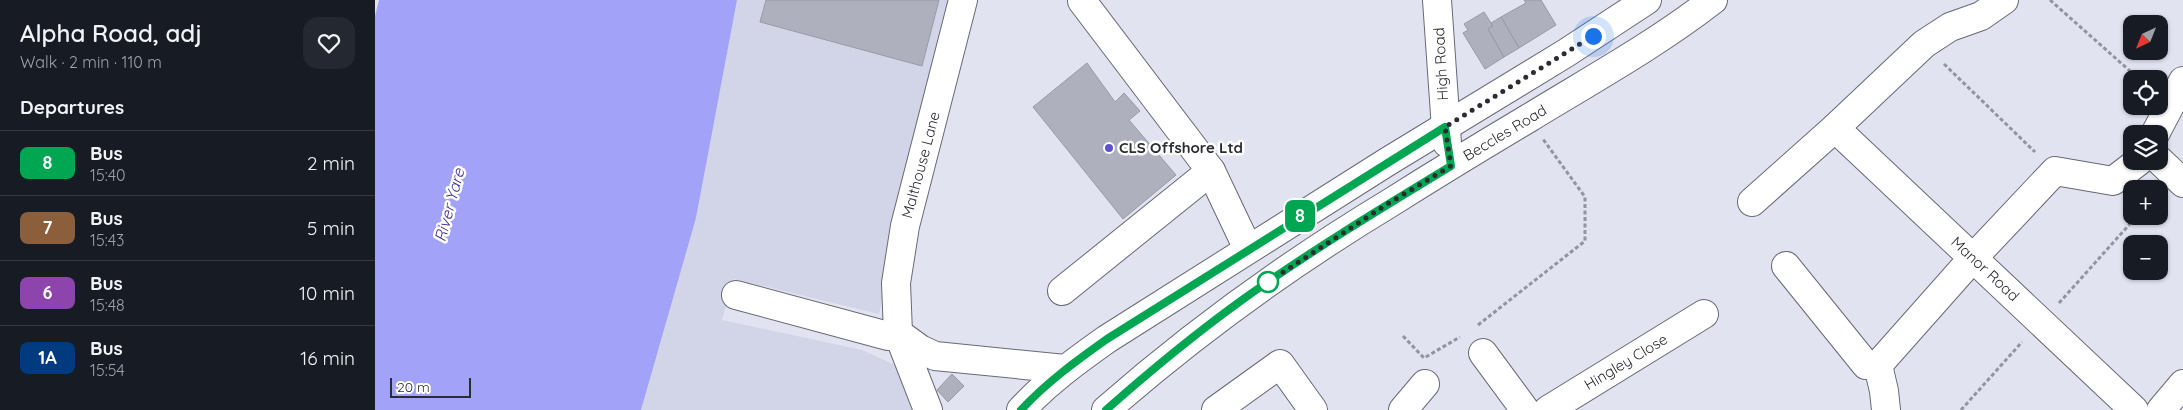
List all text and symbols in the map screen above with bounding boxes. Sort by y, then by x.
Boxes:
north arrow [2123,15,2167,60]
map controls [2123,15,2168,280]
button: heart [303,17,355,69]
text: Alpha Road, adj [20,18,202,48]
your location [1581,24,1606,49]
street label: High Road [1429,27,1452,101]
text: Walk · 2 min · 110 m [20,52,162,72]
button: locate [2123,70,2168,115]
text: Departures [20,95,124,119]
street label: Beccles Road [1460,100,1550,165]
street label: Malthouse Lane [897,109,944,220]
button: layers [2123,125,2168,170]
place label: CLS Offshore Ltd [1119,138,1243,157]
text: Bus [90,141,123,165]
marker: CLS Offshore Ltd [1103,142,1115,154]
text: 8 [43,151,52,174]
text: 2 min [307,151,355,175]
text: 15:40 [90,165,126,185]
water label: River Yare [430,165,469,244]
button: + [2123,180,2168,225]
line badge: 8 [1284,200,1316,232]
text: 8 [1295,204,1305,227]
text: Bus [90,206,123,230]
text: 7 [43,216,52,239]
text: 5 min [307,216,355,240]
text: 15:43 [90,230,124,250]
street label: Manor Road [1947,232,2023,305]
button: − [2123,235,2168,280]
text: Bus [90,271,123,295]
unlabelled marker [1257,271,1279,293]
text: 6 [43,281,52,304]
text: 10 min [299,281,355,305]
text: 15:48 [90,295,125,315]
street label: Hingley Close [1581,329,1671,394]
text: Bus [90,336,123,360]
text: 1A [38,346,57,369]
text: 16 min [300,346,355,370]
text: 15:54 [90,360,125,380]
scale bar [390,375,471,398]
text: 20 m [397,378,430,396]

